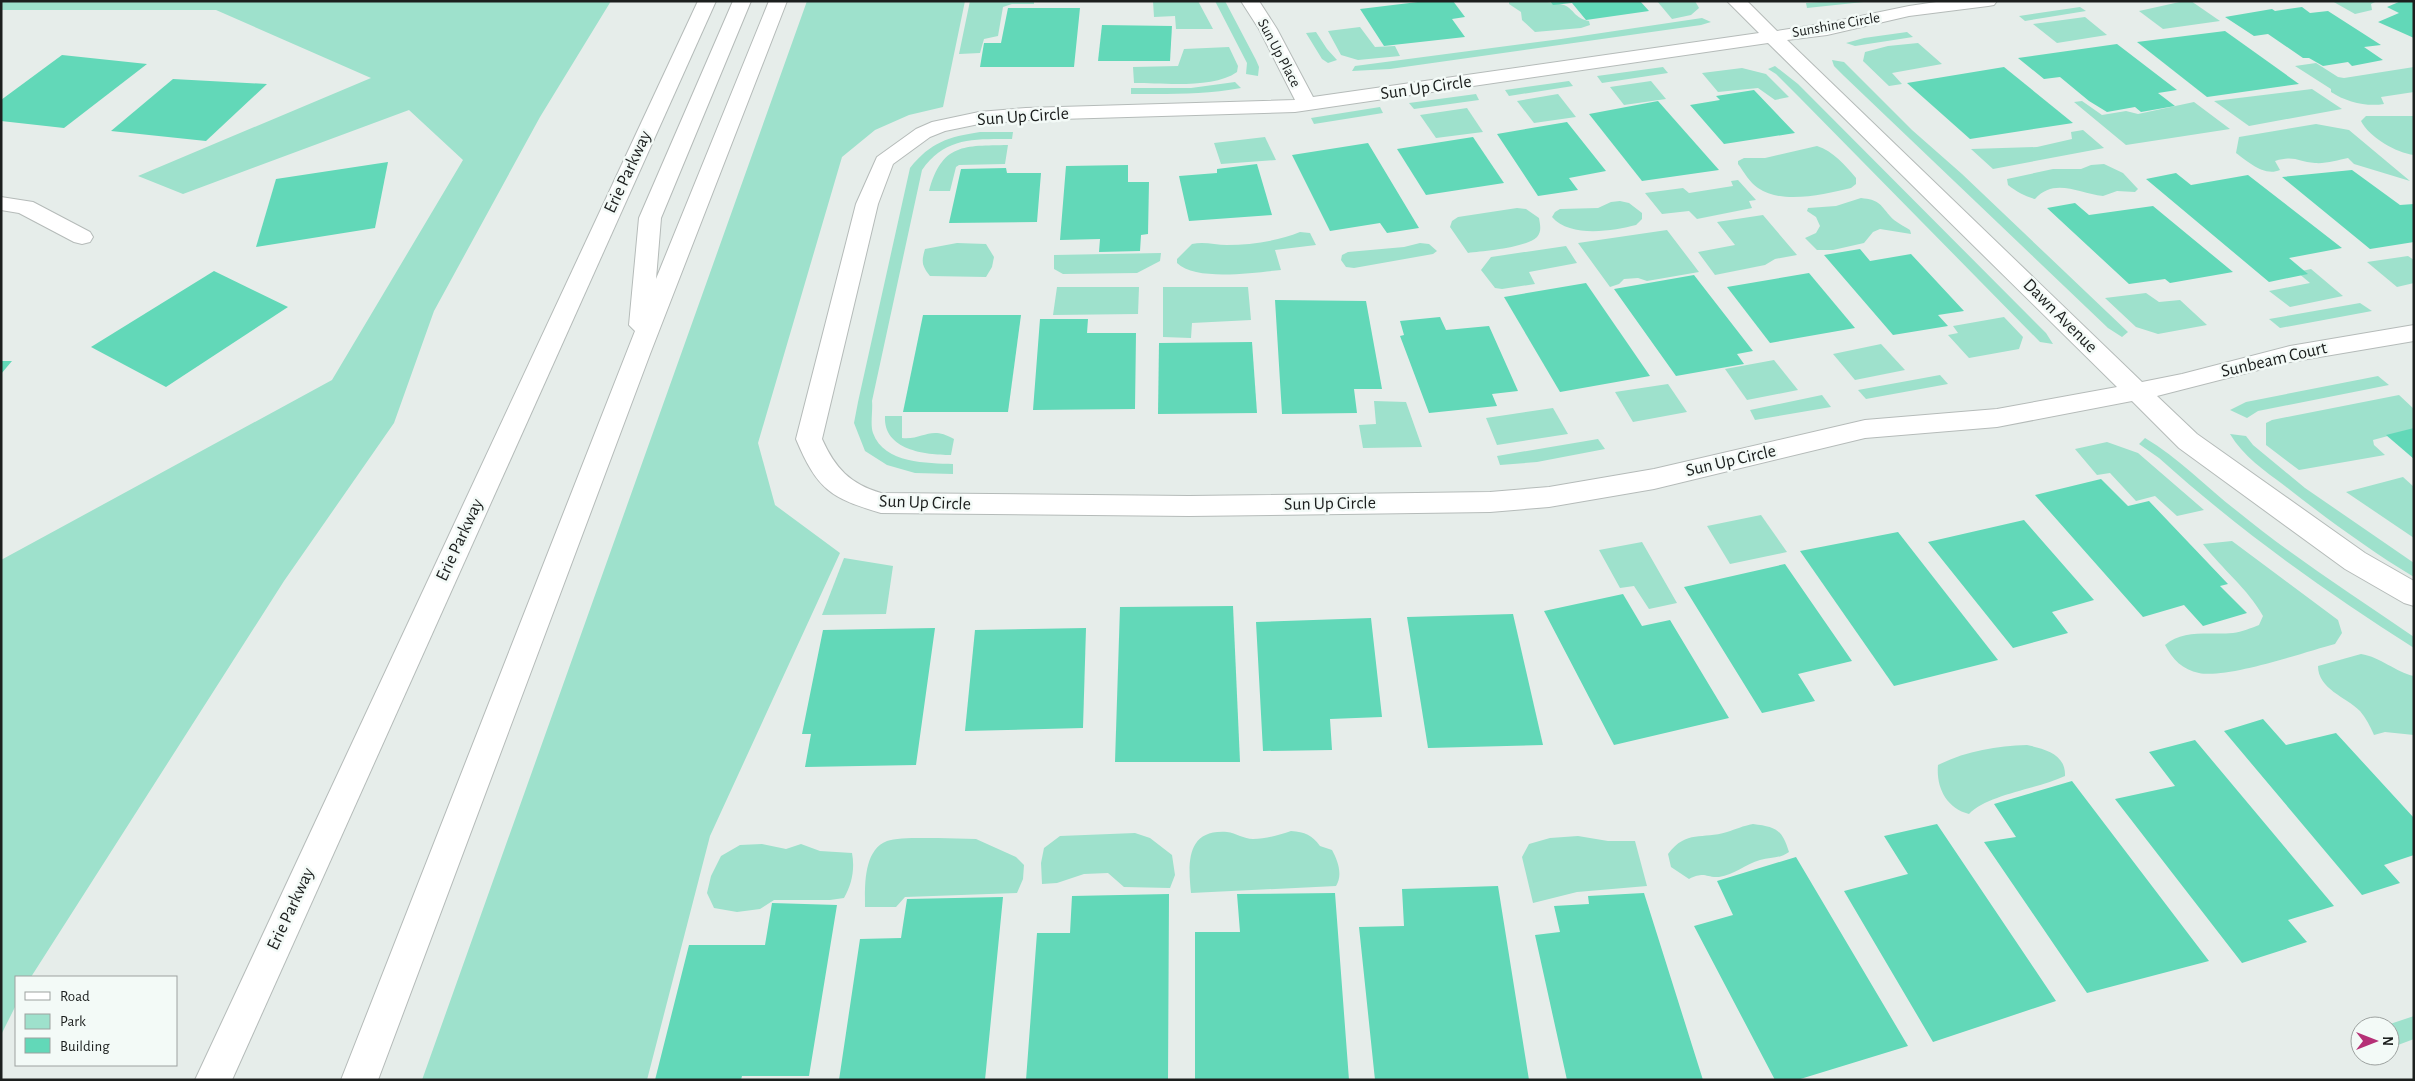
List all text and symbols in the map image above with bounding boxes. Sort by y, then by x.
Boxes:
street label: Sunshine Circle [1791,10,1881,40]
street label: Sun Up Place [1255,16,1303,90]
street label: Sun Up Circle [1379,73,1473,103]
street label: Sun Up Circle [976,105,1070,129]
street label: Erie Parkway [601,128,655,216]
street label: Dawn Avenue [2019,275,2101,357]
street label: Sunbeam Court [2219,339,2329,381]
street label: Sun Up Circle [1684,442,1778,480]
street label: Sun Up Circle [879,492,971,514]
street label: Sun Up Circle [1284,494,1376,514]
street label: Erie Parkway [433,496,487,584]
street label: Erie Parkway [264,865,318,953]
legend [15,976,178,1066]
text: Road [60,989,90,1004]
text: Park [60,1014,86,1029]
north arrow [2350,1016,2400,1066]
text: N [2380,1036,2394,1046]
text: Building [60,1039,110,1054]

